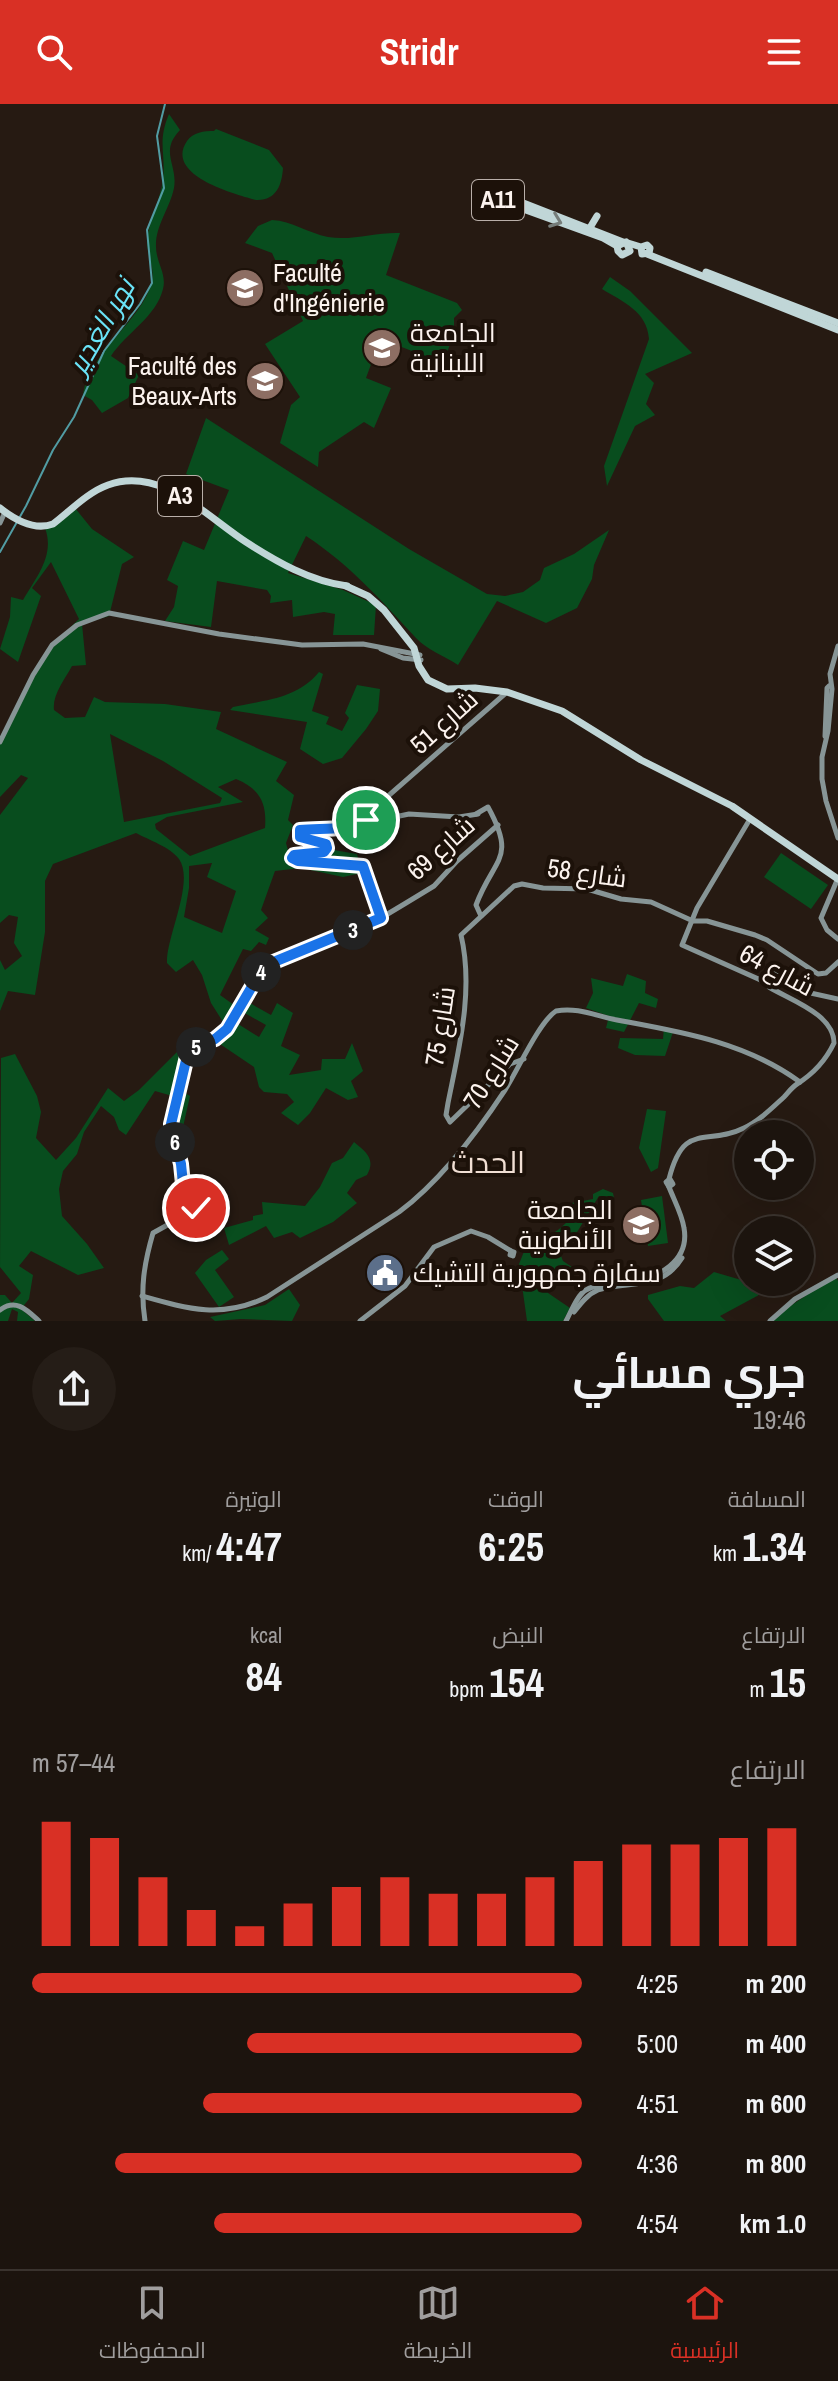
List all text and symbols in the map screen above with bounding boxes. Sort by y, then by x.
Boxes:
text: Stridr [380,28,458,76]
icon: search [32,30,76,74]
icon: menu [762,30,806,74]
road number: A11 [472,180,524,220]
one-way arrow [548,211,562,228]
place label: Faculté d'Ingénierie [273,255,385,320]
school or university icon: Faculté d'Ingénierie [224,267,266,309]
water label: نهر الغدير [57,269,145,383]
place label: الجامعة اللبنانية [410,315,496,380]
school or university icon: الجامعة اللبنانية [361,327,403,369]
place label: Faculté des Beaux-Arts [128,348,237,413]
school or university icon: Faculté des Beaux-Arts [244,360,286,402]
road number: A3 [158,476,202,516]
street label: شارع 51 [402,682,485,761]
pin [332,786,400,854]
icon: arrive [344,798,388,842]
street label: شارع 69 [399,808,482,887]
street label: شارع 58 [545,850,629,895]
pin: 3 [333,910,373,950]
text: 3 [348,915,358,945]
street label: شارع 64 [734,935,821,1004]
pin: 4 [241,952,281,992]
text: 4 [256,957,266,987]
street label: شارع 75 [416,984,463,1068]
pin: 5 [176,1027,216,1067]
street label: شارع 70 [455,1029,527,1115]
text: 5 [191,1032,201,1062]
map controls [734,1120,814,1296]
button: locate [734,1120,814,1200]
pin: 6 [155,1122,195,1162]
text: 6 [170,1127,180,1157]
district label: الحدث [451,1142,525,1182]
pin [162,1174,230,1242]
icon: check [174,1186,218,1230]
place label: الجامعة الأنطونية [518,1192,613,1257]
school or university icon: الجامعة الأنطونية [620,1204,662,1246]
button: layers [734,1216,814,1296]
public building icon: سفارة جمهورية التشيك [364,1252,406,1294]
place label: سفارة جمهورية التشيك [413,1255,661,1290]
text: جري مسائي [573,1342,806,1402]
button: share [32,1347,116,1431]
text: 19:46 [753,1402,806,1437]
text: الوتيرة [226,1484,282,1514]
text: الوقت [488,1484,544,1514]
text: المسافة [728,1484,806,1514]
text: 4:47 [216,1520,282,1573]
text: 6:25 [478,1520,544,1573]
text: 1.34 [742,1520,806,1573]
text: /km [182,1538,216,1568]
text: km [713,1538,742,1568]
text: kcal [250,1620,282,1650]
text: النبض [492,1620,544,1650]
text: الارتفاع [742,1620,806,1650]
text: 84 [246,1650,282,1703]
text: 154 [489,1656,544,1709]
text: 15 [770,1656,806,1709]
text: bpm [449,1674,489,1704]
text: m [749,1674,770,1704]
text: 44–57 m [32,1745,115,1780]
text: الارتفاع [730,1752,806,1787]
text: 4:25 [637,1966,678,2001]
text: 200 m [746,1966,806,2001]
text: 5:00 [637,2026,678,2061]
text: 400 m [746,2026,806,2061]
text: 4:51 [637,2086,678,2121]
text: 600 m [746,2086,806,2121]
text: 4:36 [637,2146,678,2181]
text: 800 m [746,2146,806,2181]
text: 4:54 [637,2206,678,2241]
text: 1.0 km [740,2206,806,2241]
tab: المحفوظات [99,2281,206,2371]
tab: الخريطة [404,2281,472,2371]
tab: الرئيسية [670,2281,739,2371]

